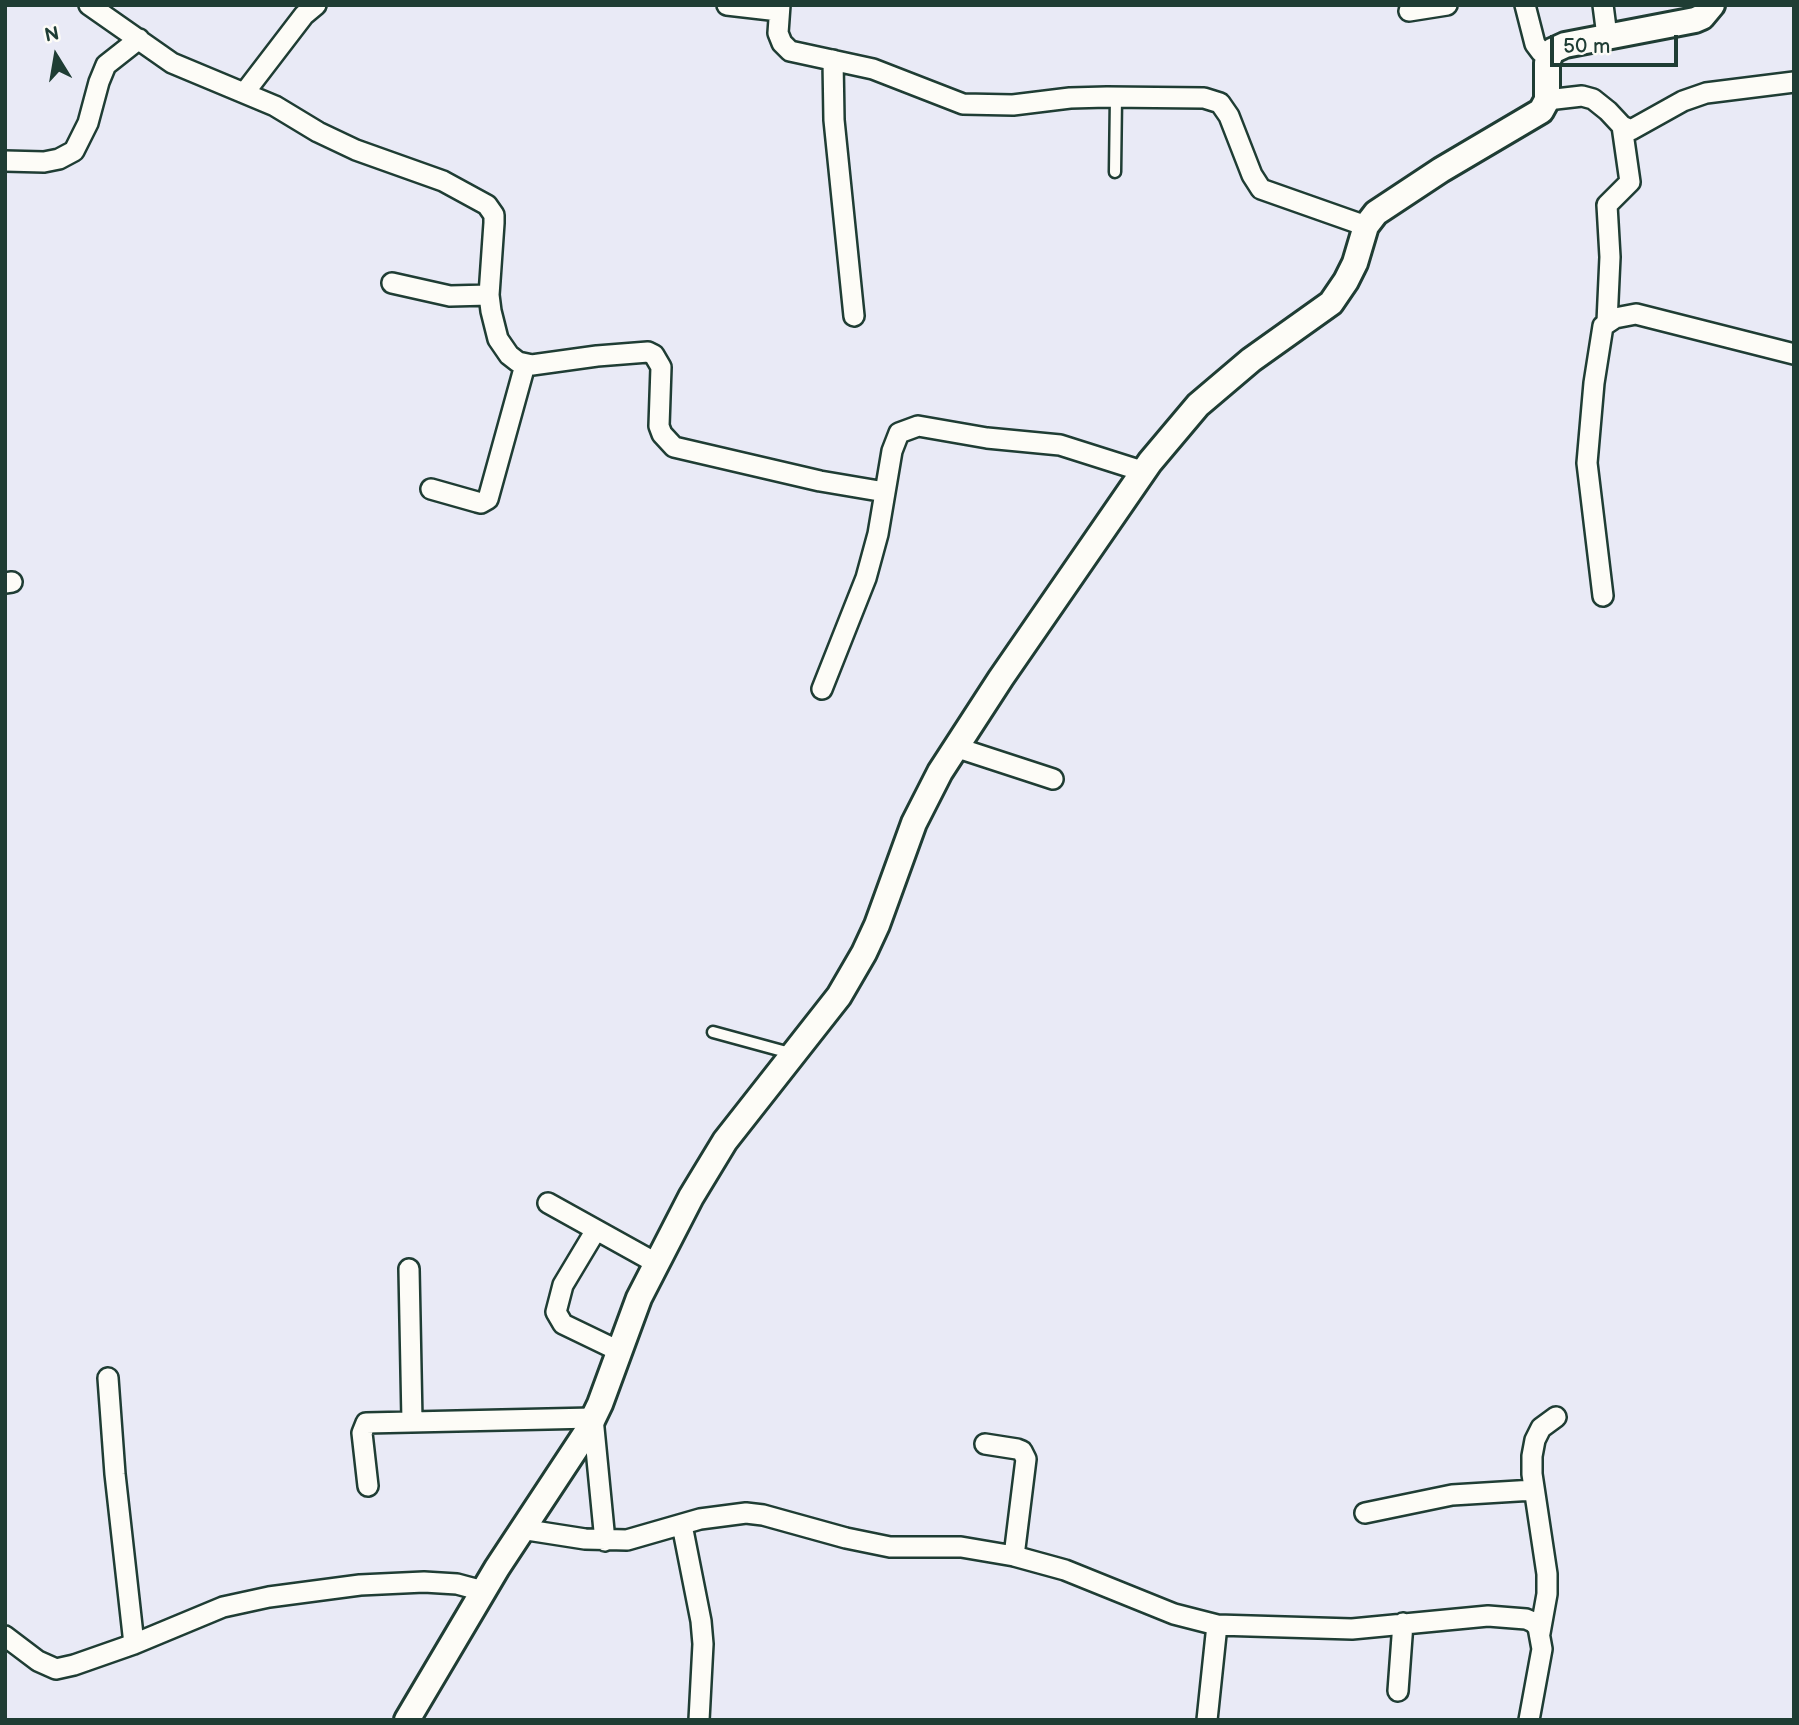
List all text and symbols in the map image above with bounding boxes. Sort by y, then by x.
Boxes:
north arrow [21,21,91,91]
scale bar [1554,21,1682,65]
text: N [43,22,61,48]
text: 50 m [1563,34,1610,59]

